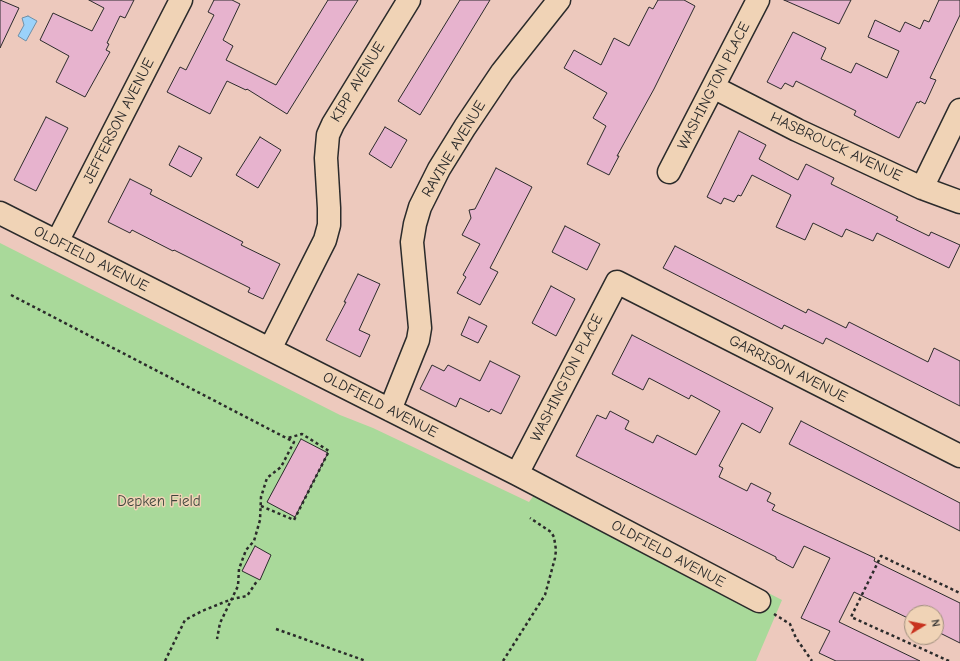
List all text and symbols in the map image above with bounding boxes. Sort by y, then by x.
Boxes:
street label: WASHINGTON PLACE [674,19,754,153]
street label: KIPP AVENUE [327,39,389,125]
street label: JEFFERSON AVENUE [80,55,158,187]
street label: RAVINE AVENUE [418,98,490,200]
street label: HASBROUCK AVENUE [767,109,905,185]
street label: OLDFIELD AVENUE [31,222,151,296]
street label: WASHINGTON PLACE [527,311,607,445]
street label: GARRISON AVENUE [726,331,850,407]
street label: OLDFIELD AVENUE [320,368,440,442]
park label: Depken Field [117,493,201,511]
street label: OLDFIELD AVENUE [608,516,728,592]
north arrow [904,605,944,645]
text: N [928,618,942,628]

